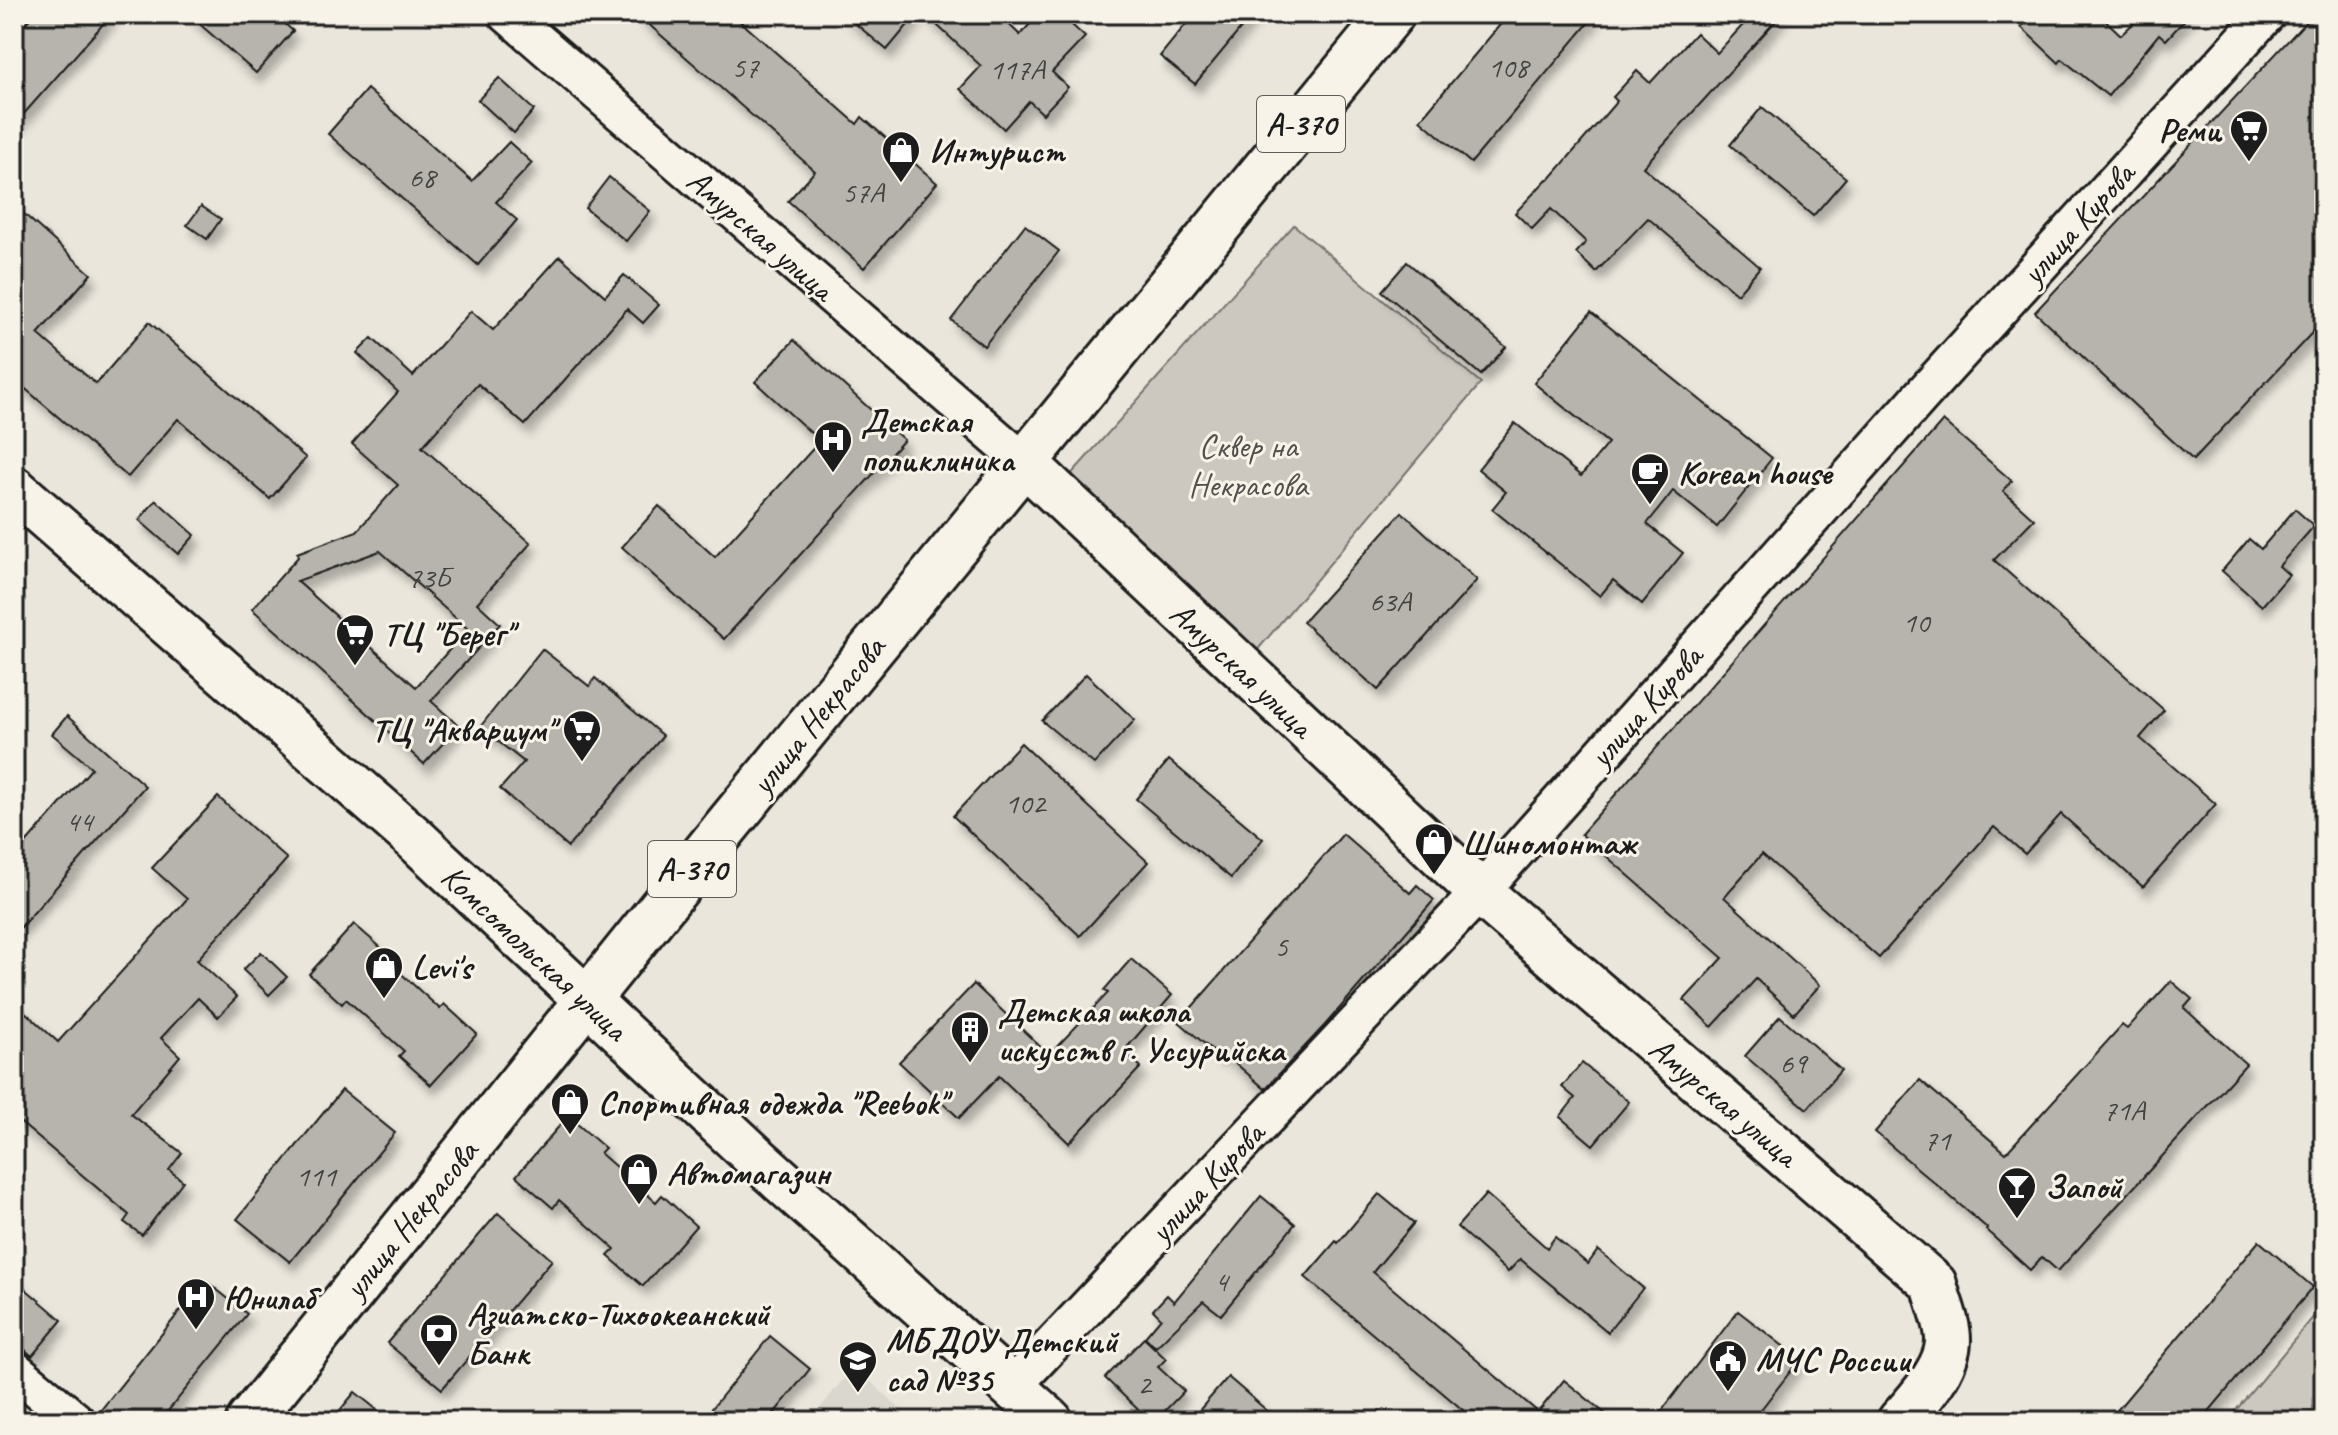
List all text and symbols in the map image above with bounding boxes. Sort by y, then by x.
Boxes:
house number: 57 [732,48,760,86]
house number: 108 [1488,48,1531,86]
house number: 117А [989,50,1047,88]
road number: А-370 [1257,96,1345,152]
place label: Реми [2159,108,2222,151]
supermarket icon: Реми [2228,108,2270,163]
shop icon: Интурист [880,129,922,184]
place label: Интурист [929,129,1066,172]
street label: улица Кирова [2010,151,2146,295]
house number: 68 [409,158,438,196]
street label: Амурская улица [678,159,845,312]
house number: 57А [842,173,886,211]
place label: Детская поликлиника [861,399,1016,481]
hospital icon: Детская поликлиника [812,419,854,474]
park label: Сквер на Некрасова [1188,424,1310,506]
cafe icon: Korean house [1629,451,1671,506]
place label: Korean house [1678,451,1834,494]
house number: 73Б [408,558,455,596]
house number: 63А [1369,582,1413,620]
street label: Амурская улица [1161,592,1325,749]
house number: 10 [1903,603,1932,641]
supermarket icon: ТЦ "Берег" [334,612,376,667]
place label: ТЦ "Берег" [383,612,520,655]
street label: улица Некрасова [739,626,896,805]
street label: улица Кирова [1578,634,1714,778]
place label: ТЦ "Аквариум" [371,708,561,751]
supermarket icon: ТЦ "Аквариум" [561,708,603,763]
house number: 102 [1005,784,1048,822]
house number: 44 [66,802,95,840]
shop icon: Шиномонтаж [1413,821,1455,876]
place label: Шиномонтаж [1462,821,1639,864]
road number: А-370 [648,841,736,897]
street label: Комсомольская улица [432,855,639,1051]
house number: 5 [1274,927,1289,965]
shop icon: Levi's [363,945,405,1000]
place label: Levi's [412,945,475,988]
place label: Детская школа искусств г. Уссурийска [998,989,1287,1071]
building icon: Детская школа искусств г. Уссурийска [949,1009,991,1064]
street label: Амурская улица [1641,1027,1809,1178]
house number: 69 [1780,1044,1809,1082]
shop icon: Спортивная одежда "Reebok" [549,1081,591,1136]
place label: Спортивная одежда "Reebok" [598,1081,953,1124]
house number: 71А [2103,1091,2147,1129]
street label: улица Кирова [1138,1111,1275,1253]
house number: 71 [1924,1121,1952,1159]
street label: улица Некрасова [332,1130,489,1309]
shop icon: Автомагазин [618,1151,660,1206]
place label: Автомагазин [667,1151,832,1195]
house number: 111 [296,1157,338,1195]
bar icon: Запой [1996,1165,2038,1220]
place label: Запой [2045,1165,2124,1208]
house number: 4 [1214,1262,1230,1300]
hospital icon: Юнилаб [175,1276,217,1331]
place label: Юнилаб [224,1276,323,1319]
place label: Азиатско-Тихоокеанский Банк [467,1292,772,1374]
bank icon: Азиатско-Тихоокеанский Банк [418,1312,460,1367]
place label: МБДОУ Детский сад №35 [886,1319,1120,1401]
public building icon: МЧС России [1707,1338,1749,1393]
place label: МЧС России [1756,1338,1912,1381]
school or university icon: МБДОУ Детский сад №35 [837,1339,879,1394]
house number: 2 [1137,1365,1153,1403]

